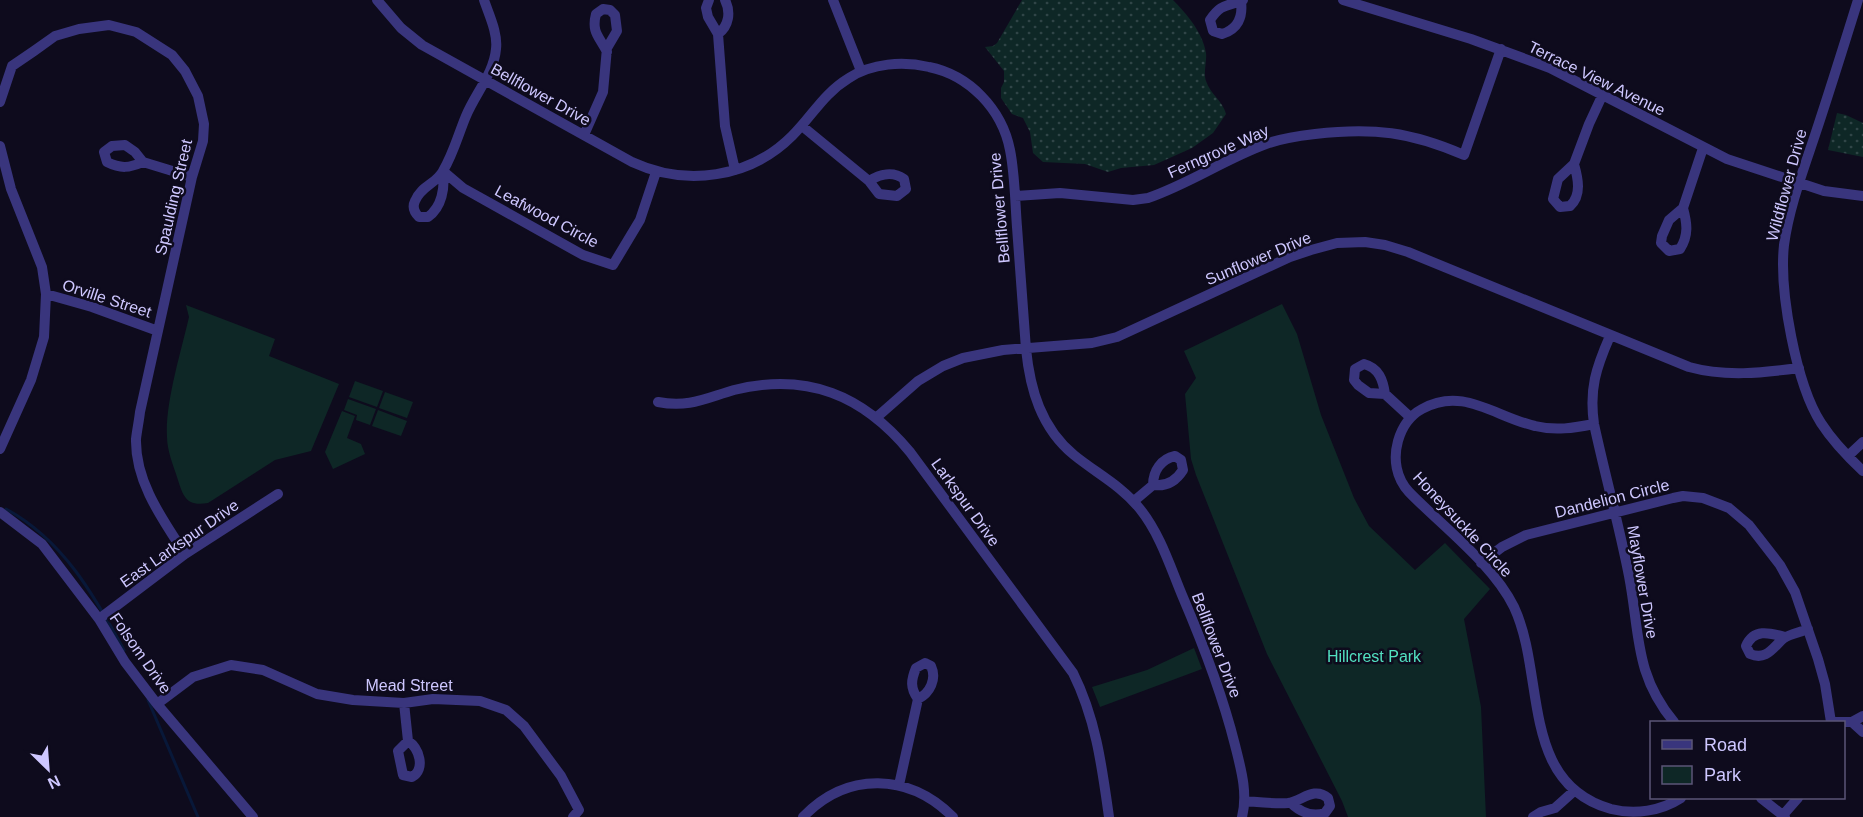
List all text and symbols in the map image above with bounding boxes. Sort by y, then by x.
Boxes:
street label: Terrace View Avenue [1526,38,1668,119]
street label: Bellflower Drive [488,60,594,129]
street label: Ferngrove Way [1165,122,1271,181]
street label: Wildflower Drive [1763,127,1810,243]
street label: Spaulding Street [152,137,195,257]
street label: Bellflower Drive [986,152,1013,264]
street label: Leafwood Circle [492,182,601,251]
street label: Sunflower Drive [1203,229,1314,288]
street label: Orville Street [60,276,154,321]
street label: Larkspur Drive [928,455,1003,549]
street label: Honeysuckle Circle [1410,468,1516,580]
street label: Dandelion Circle [1553,476,1671,521]
street label: East Larkspur Drive [117,496,242,591]
street label: Mayflower Drive [1624,524,1661,640]
street label: Bellflower Drive [1189,590,1244,700]
street label: Folsom Drive [107,610,175,697]
park label: Hillcrest Park [1327,648,1422,665]
street label: Mead Street [365,677,453,694]
legend [1650,721,1845,799]
text: Road [1704,735,1747,755]
north arrow [18,739,78,799]
text: Park [1704,765,1742,785]
text: N [45,772,63,792]

